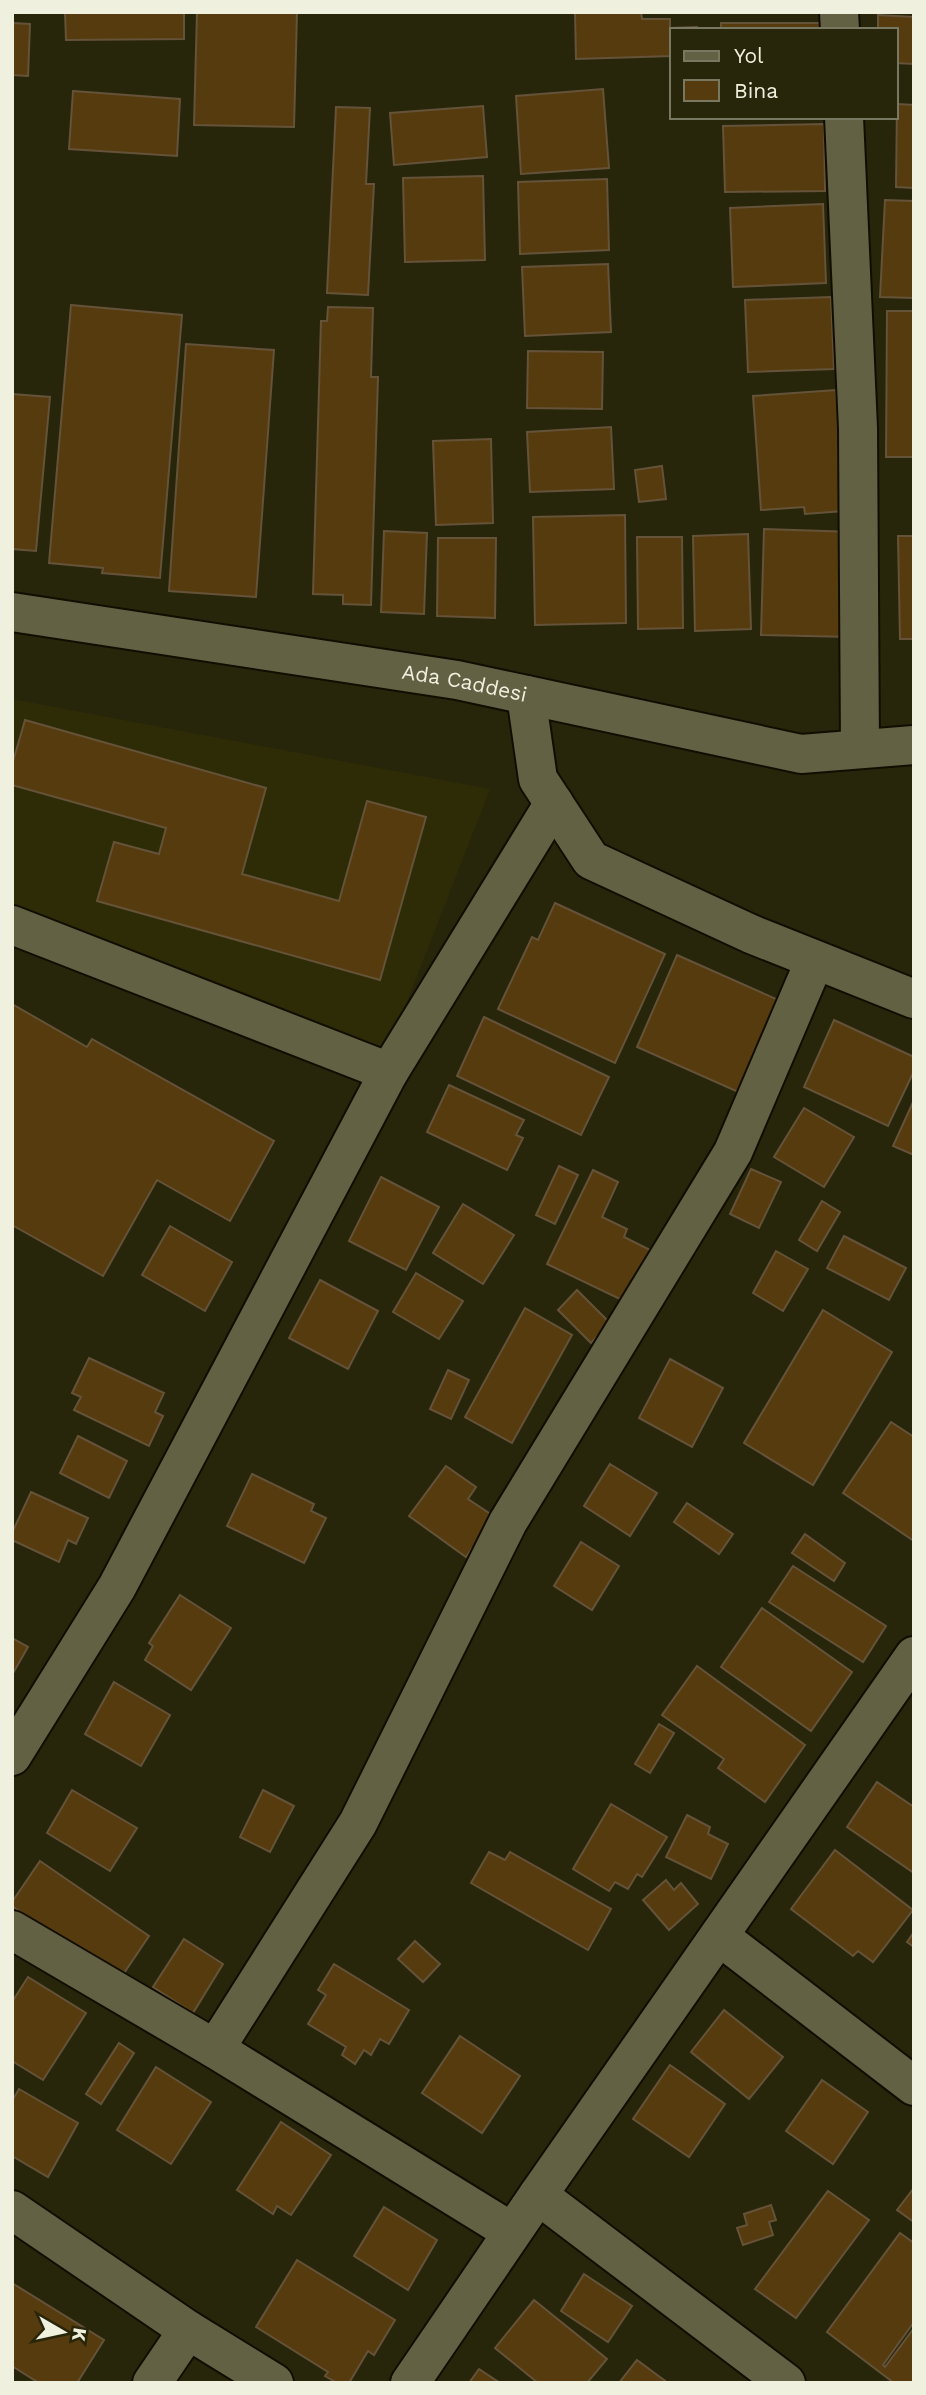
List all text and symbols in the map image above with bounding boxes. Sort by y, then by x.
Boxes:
legend [670,28,898,119]
text: Yol [734,43,764,68]
text: Bina [734,78,778,103]
street label: Ada Caddesi [400,659,529,707]
north arrow [28,2297,98,2367]
text: K [67,2326,92,2343]

